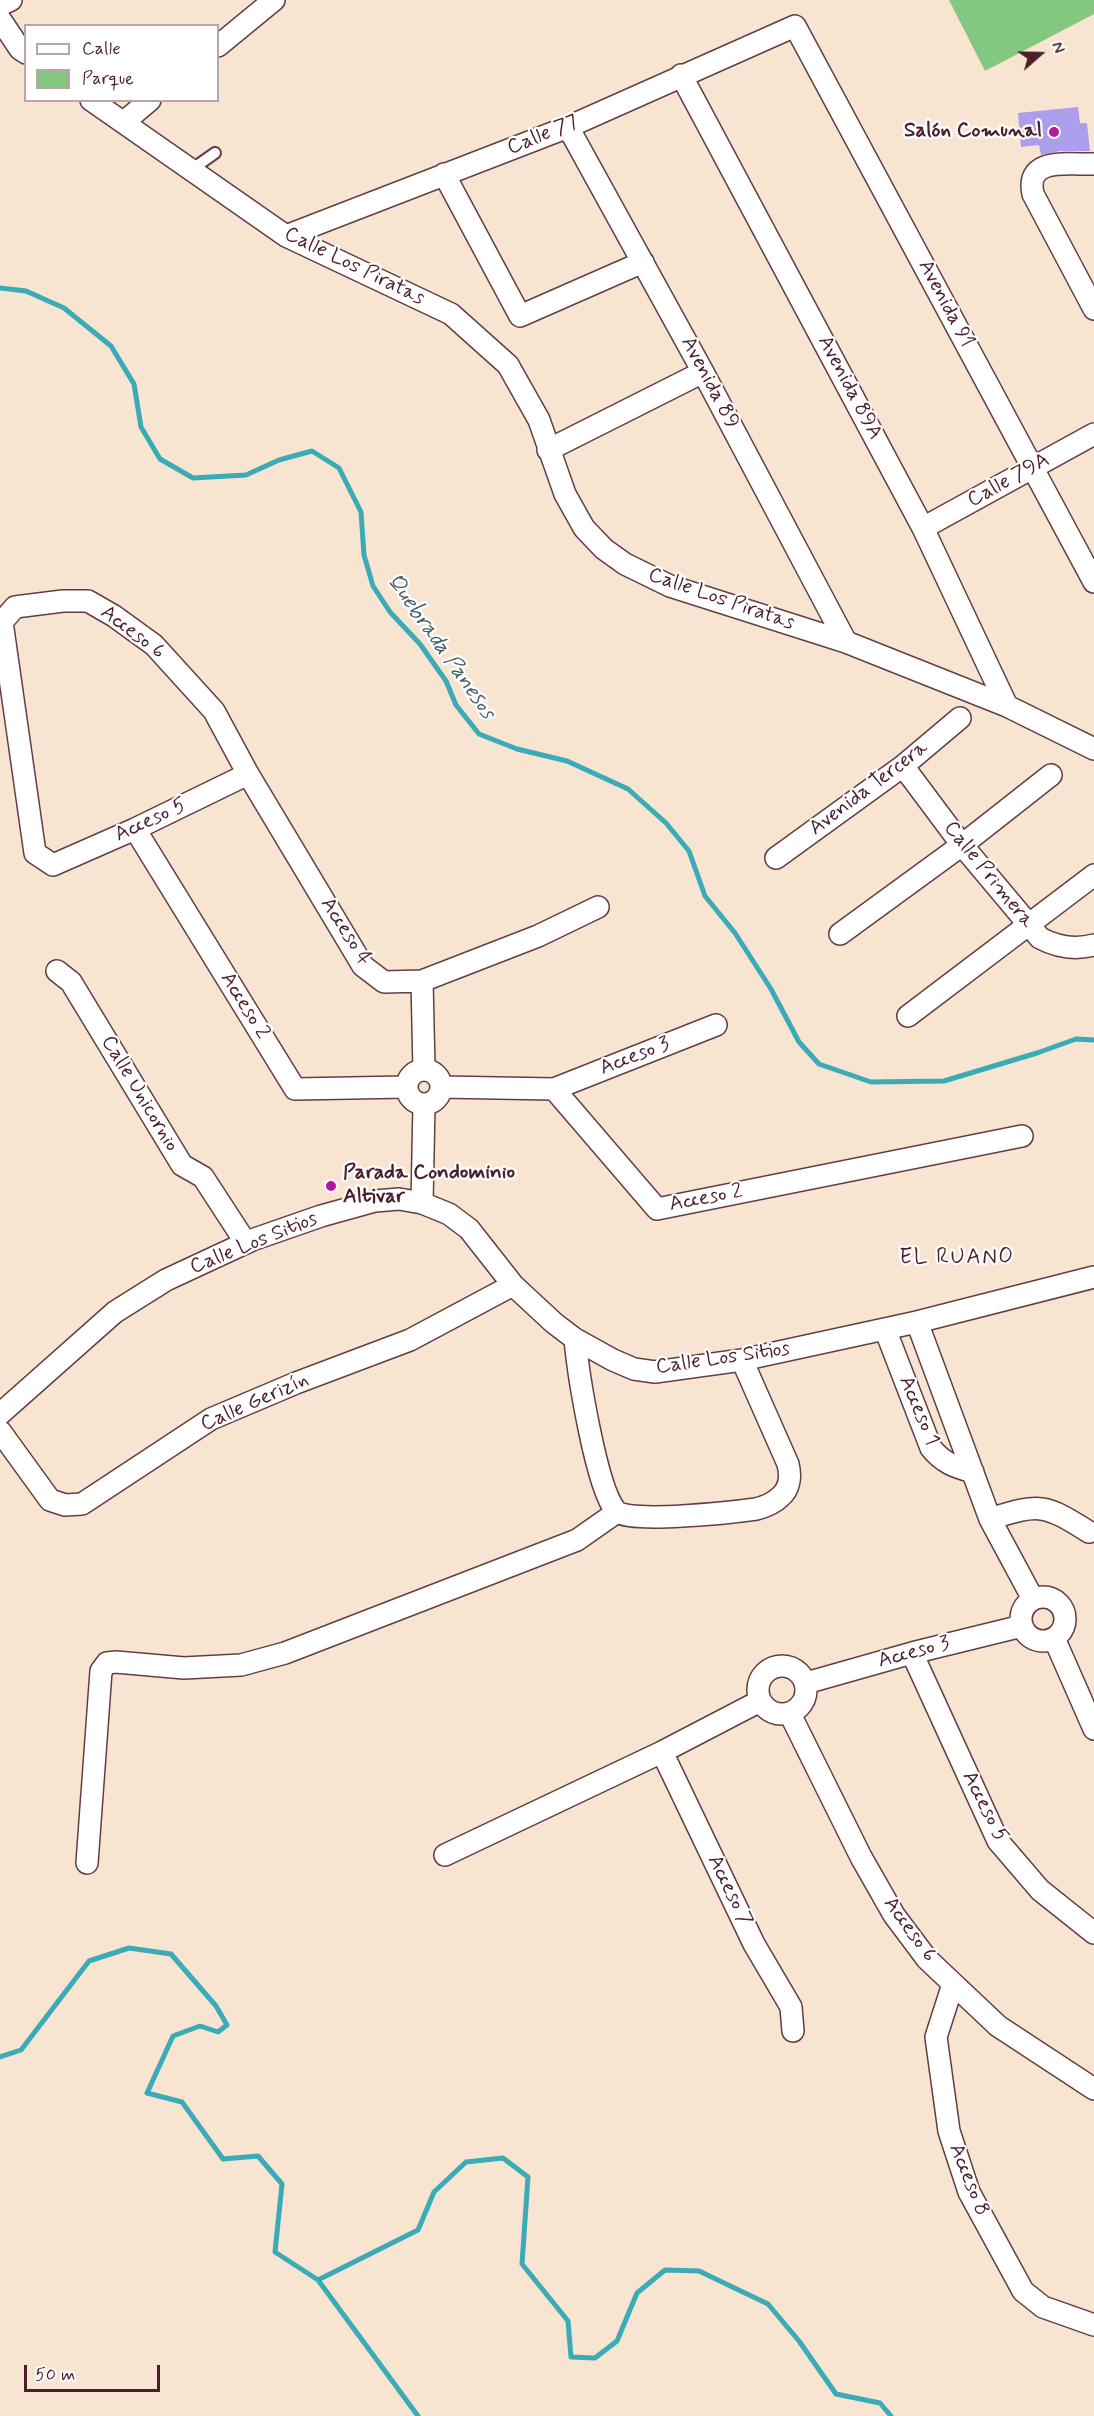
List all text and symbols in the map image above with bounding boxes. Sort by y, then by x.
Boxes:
legend [24,24,219,102]
north arrow [1010,24,1070,84]
text: Calle [82,37,121,61]
text: N [1046,39,1069,56]
text: Parque [82,67,134,91]
street label: Calle 77 [504,110,582,162]
place label: Salón Comunal [904,119,1042,145]
marker: Salón Comunal [1047,125,1061,139]
street label: Calle Los Piratas [280,222,428,312]
street label: Avenida 91 [911,256,979,352]
street label: Avenida 89A [811,332,887,444]
street label: Avenida 89 [674,333,744,433]
street label: Calle 79A [964,448,1054,514]
street label: Calle Los Piratas [644,563,798,637]
water label: Quebrada Panesos [380,569,500,725]
street label: Acceso 6 [95,601,169,665]
street label: Avenida Tercera [805,736,933,842]
street label: Acceso 5 [111,793,191,849]
street label: Calle Primera [937,817,1039,933]
street label: Acceso 4 [314,893,376,971]
street label: Acceso 2 [214,968,274,1044]
street label: Calle Unicornio [95,1031,183,1157]
street label: Acceso 3 [596,1032,674,1082]
place label: Parada Condominio Altivar [343,1161,515,1211]
marker: Parada Condominio Altivar [324,1179,338,1193]
street label: Acceso 2 [667,1180,745,1218]
street label: Calle Los Sitios [187,1207,321,1281]
district label: EL RUANO [900,1245,1014,1271]
street label: Calle Los Sitios [654,1337,792,1381]
street label: Calle Gerizín [197,1368,313,1438]
street label: Acceso 1 [892,1372,944,1450]
street label: Acceso 3 [875,1631,953,1675]
street label: Acceso 5 [955,1767,1013,1847]
street label: Acceso 7 [701,1851,757,1931]
street label: Acceso 6 [877,1893,941,1967]
street label: Acceso 8 [942,2140,994,2220]
scale bar [27,2353,164,2391]
text: 50 m [35,2363,75,2387]

